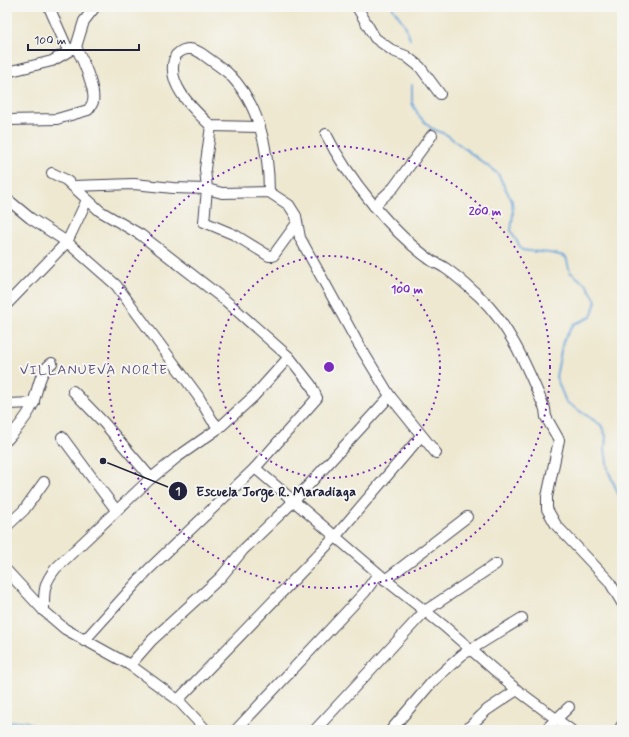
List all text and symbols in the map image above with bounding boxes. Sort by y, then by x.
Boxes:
scale bar [28,26,139,52]
text: 100 m [34,33,66,49]
text: 200 m [469,204,502,220]
text: 100 m [391,282,424,298]
centre of rings [322,360,336,374]
district label: VILLANUEVA NORTE [20,361,168,379]
callout: Escuela Jorge R. Maradiaga [168,478,364,504]
text: Escuela Jorge R. Maradiaga [196,483,356,503]
text: 1 [175,484,181,500]

